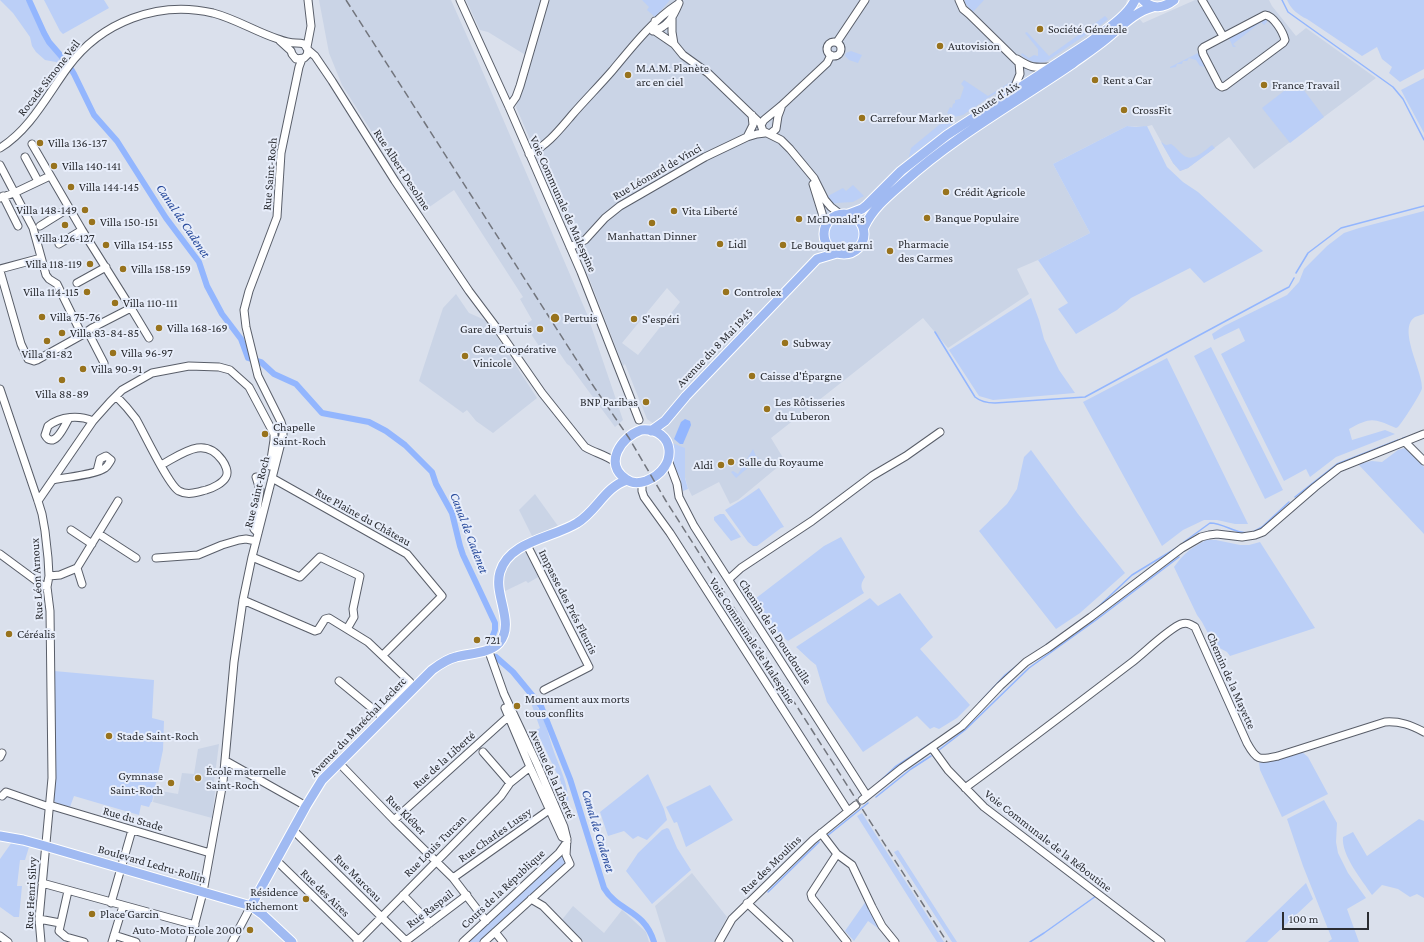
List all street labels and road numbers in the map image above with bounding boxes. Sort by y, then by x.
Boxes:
street label: Rocade Simone Veil [15,37,83,119]
street label: Route d'Aix [968,78,1022,120]
street label: Rue Albert Desolme [370,127,434,213]
street label: Voie Communale de Malespine [526,134,600,274]
street label: Rue Saint-Roch [260,137,280,211]
street label: Rue Léonard de Vinci [610,141,704,203]
street label: Avenue du 8 Mai 1945 [674,306,756,390]
street label: Rue Saint-Roch [241,455,273,529]
street label: Rue Plaine du Château [313,485,413,549]
street label: Rue Léon Arnoux [28,538,46,620]
street label: Impasse des Prés Fleuris [535,547,601,657]
street label: Voie Communale de Malespine [706,575,798,707]
street label: Chemin de la Dourdouille [736,577,814,687]
street label: Chemin de la Mayette [1203,630,1259,732]
street label: Avenue du Maréchal Leclerc [307,674,409,780]
street label: Avenue de la Liberté [526,727,578,821]
street label: Rue de la Liberté [410,728,478,792]
street label: Voie Communale de la Réboutine [981,787,1115,895]
street label: Rue Kléber [383,792,429,838]
street label: Rue du Stade [101,804,165,834]
street label: Rue Charles Lussy [456,804,534,866]
street label: Rue Louis Turcan [401,812,469,880]
street label: Rue des Moulins [738,832,804,898]
street label: Boulevard Ledru-Rollin [96,842,208,886]
street label: Cours de la République [458,846,548,932]
street label: Rue Marceau [331,851,385,905]
street label: Rue Henri Silvy [22,856,40,930]
street label: Rue des Aires [297,866,353,920]
street label: Rue Raspail [404,887,456,931]

